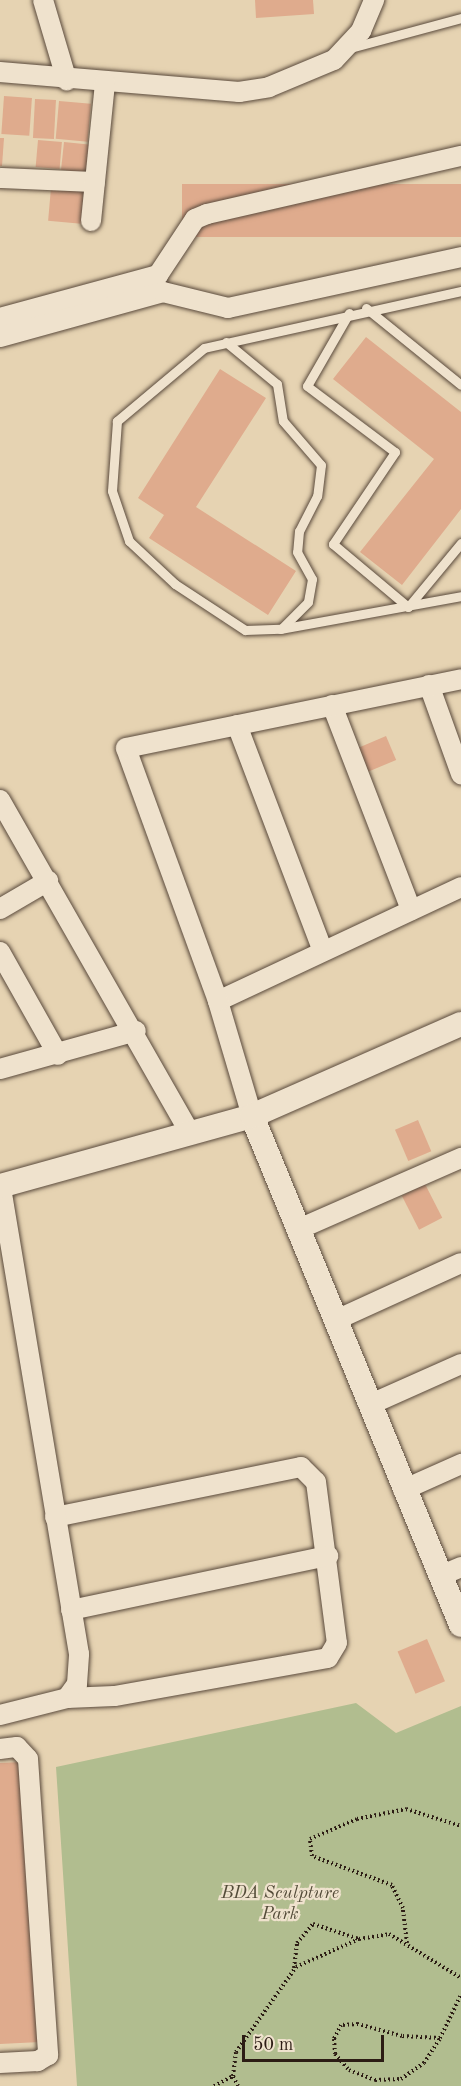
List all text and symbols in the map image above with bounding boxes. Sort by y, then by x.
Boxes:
park label: BDA Sculpture Park [221,1883,339,1926]
scale bar [245,2023,388,2061]
text: 50 m [253,2036,293,2054]

